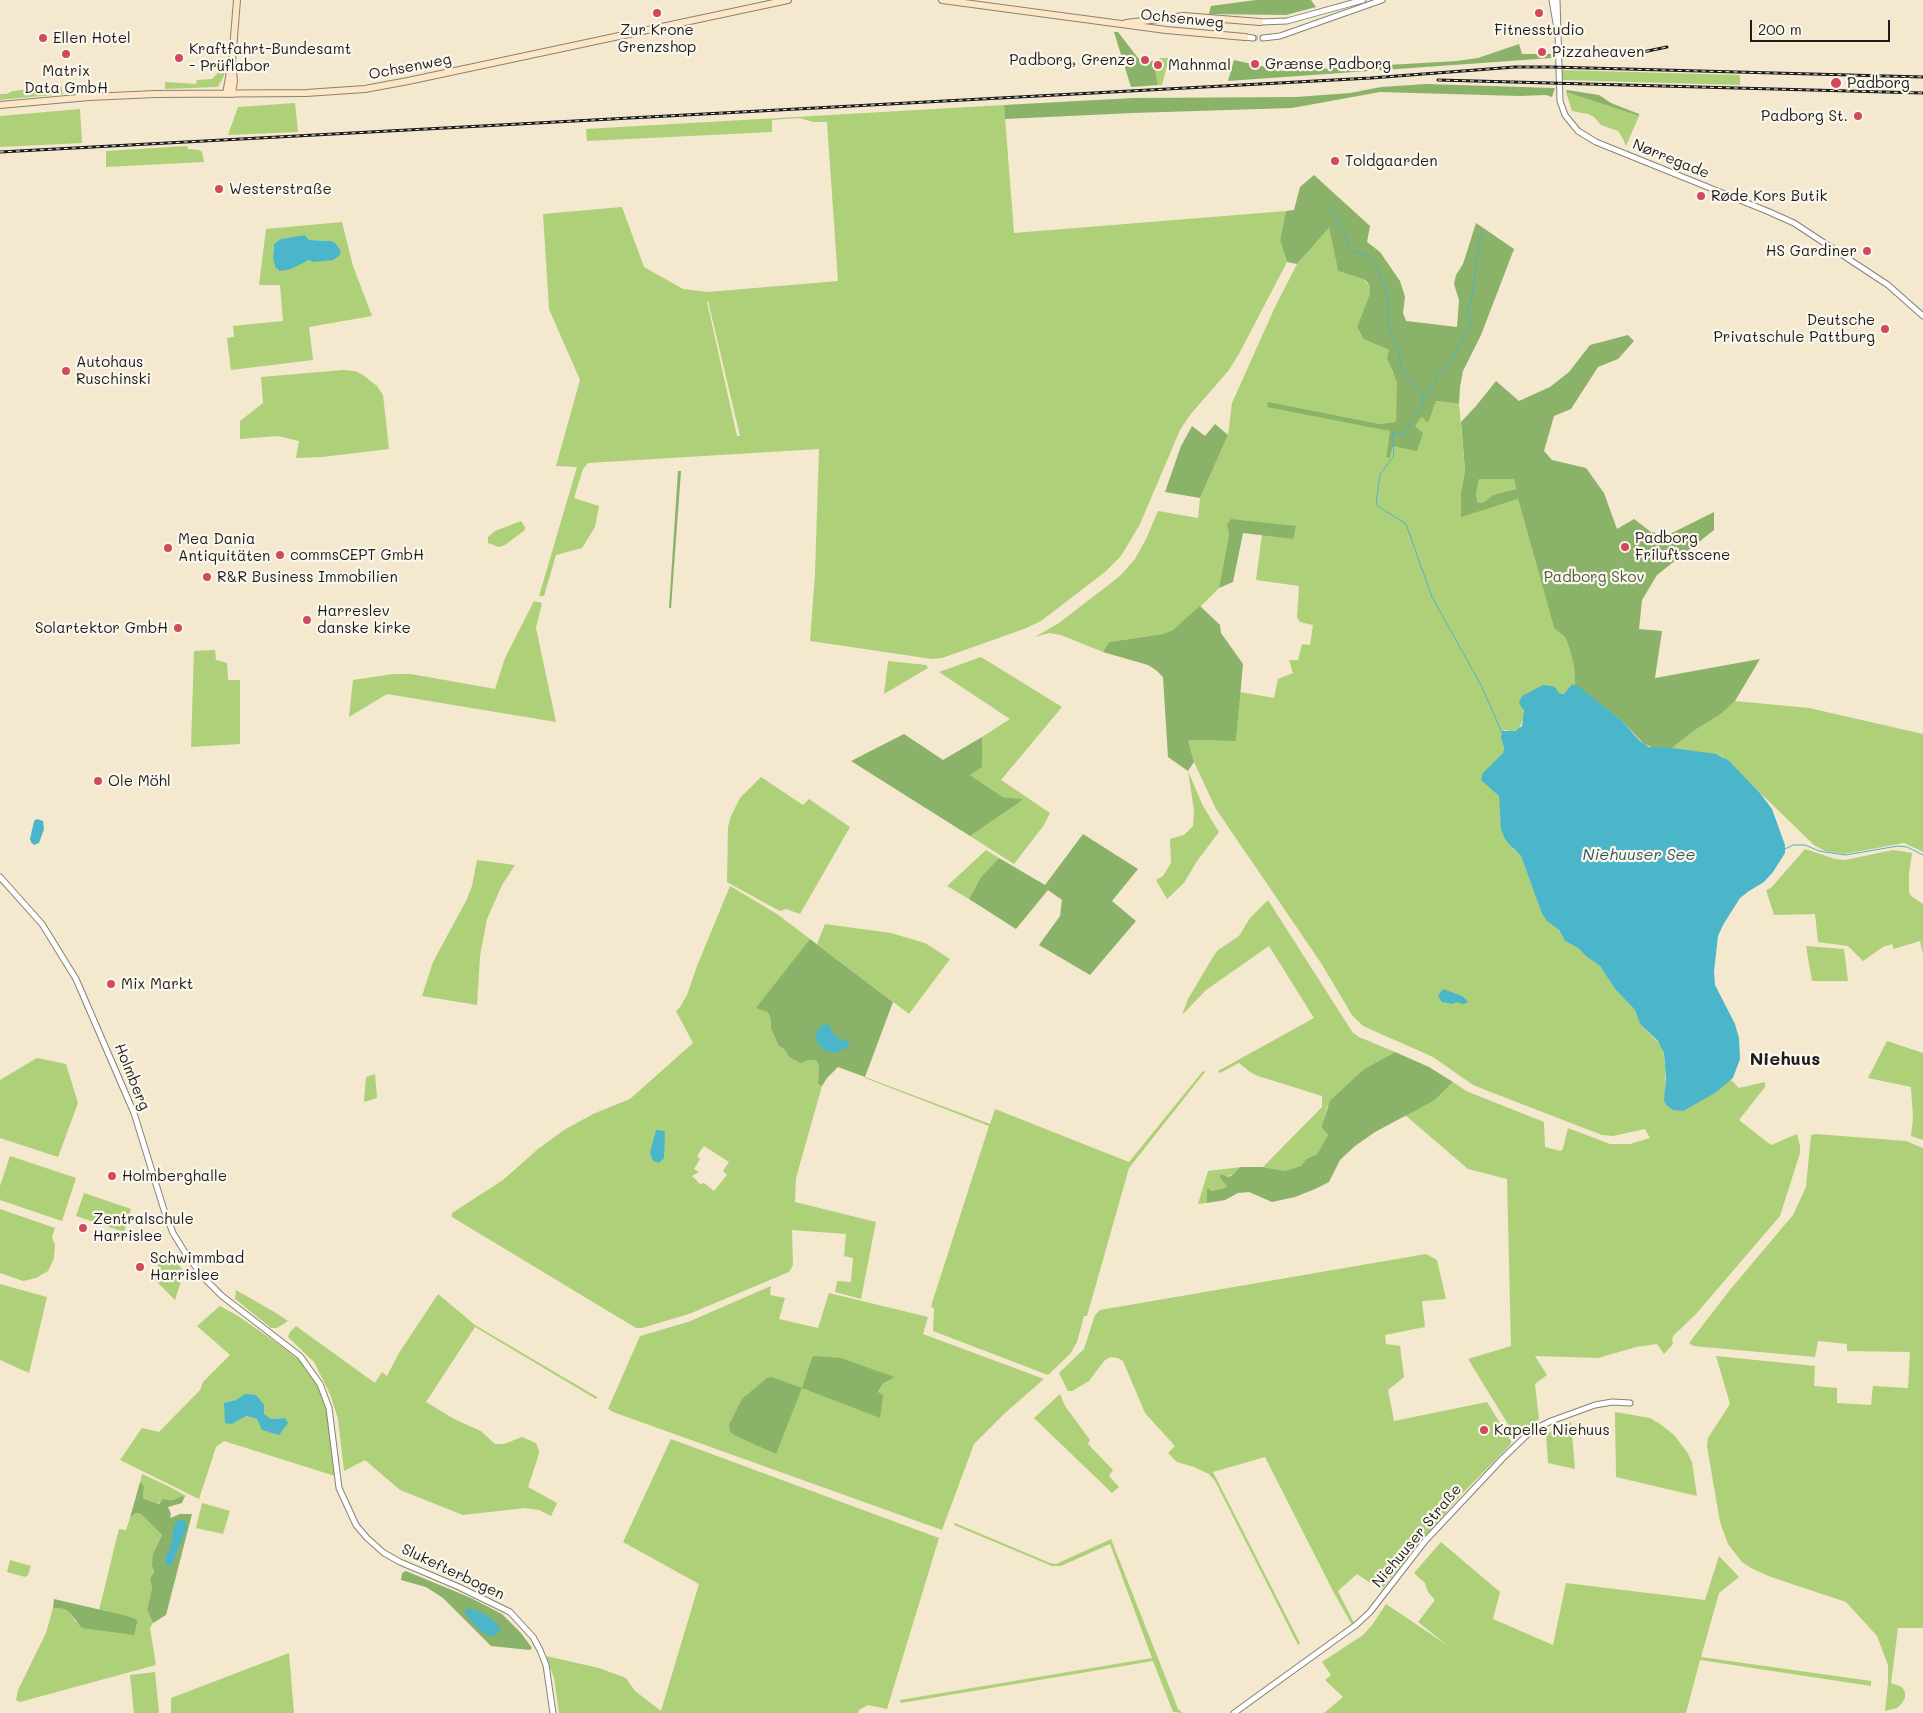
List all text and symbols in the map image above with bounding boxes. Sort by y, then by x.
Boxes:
street label: Ochsenweg [1139,6,1225,32]
marker: Zur Krone Grenzshop [651,7,663,19]
marker: Fitnesstudio [1533,7,1545,19]
scale bar [1753,10,1893,42]
text: 200 m [1758,19,1802,39]
place label: Zur Krone Grenzshop [618,21,696,56]
place label: Fitnesstudio [1494,21,1584,39]
place label: Ellen Hotel [53,29,131,47]
marker: Ellen Hotel [37,32,49,44]
place label: Kraftfahrt-Bundesamt - Prüflabor [189,40,351,75]
place label: Pizzaheaven [1552,43,1644,61]
marker: Pizzaheaven [1536,46,1548,58]
marker: Matrix Data GmbH [60,48,72,60]
street label: Ochsenweg [367,50,453,84]
place label: Padborg, Grenze [1009,51,1135,69]
marker: Kraftfahrt-Bundesamt - Prüflabor [173,52,185,64]
marker: Padborg, Grenze [1139,54,1151,66]
place label: Grænse Padborg [1265,55,1391,73]
place label: Mahnmal [1168,56,1231,74]
marker: Grænse Padborg [1249,58,1261,70]
marker: Mahnmal [1152,59,1164,71]
place label: Matrix Data GmbH [24,62,108,97]
place label: Padborg [1847,74,1910,92]
marker: Padborg [1829,76,1843,90]
place label: Padborg St. [1761,107,1848,125]
marker: Padborg St. [1852,110,1864,122]
street label: Nørregade [1630,135,1712,183]
place label: Toldgaarden [1345,152,1438,170]
marker: Toldgaarden [1329,155,1341,167]
place label: Westerstraße [229,180,332,198]
marker: Westerstraße [213,183,225,195]
place label: Røde Kors Butik [1711,187,1828,205]
marker: Røde Kors Butik [1695,190,1707,202]
place label: HS Gardiner [1766,242,1857,260]
marker: HS Gardiner [1861,245,1873,257]
place label: Deutsche Privatschule Pattburg [1714,311,1875,346]
marker: Deutsche Privatschule Pattburg [1879,323,1891,335]
place label: Autohaus Ruschinski [76,353,151,388]
marker: Autohaus Ruschinski [60,365,72,377]
place label: Padborg Friluftsscene [1635,529,1730,564]
place label: Mea Dania Antiquitäten [178,530,270,565]
marker: Padborg Friluftsscene [1619,541,1631,553]
marker: Mea Dania Antiquitäten [162,542,174,554]
place label: commsCEPT GmbH [290,546,424,564]
marker: commsCEPT GmbH [274,549,286,561]
place label: R&R Business Immobilien [217,568,398,586]
park label: Padborg Skov [1544,568,1644,586]
marker: R&R Business Immobilien [201,571,213,583]
place label: Harreslev danske kirke [317,602,411,637]
marker: Harreslev danske kirke [301,614,313,626]
place label: Solartektor GmbH [35,619,168,637]
marker: Solartektor GmbH [172,622,184,634]
place label: Ole Möhl [108,772,171,790]
marker: Ole Möhl [92,775,104,787]
water label: Niehuuser See [1583,845,1695,865]
place label: Mix Markt [121,975,193,993]
marker: Mix Markt [105,978,117,990]
street label: Holmberg [110,1041,154,1113]
district label: Niehuus [1750,1048,1820,1070]
place label: Holmberghalle [122,1167,227,1185]
marker: Holmberghalle [106,1170,118,1182]
place label: Zentralschule Harrislee [93,1210,194,1245]
marker: Zentralschule Harrislee [77,1222,89,1234]
place label: Schwimmbad Harrislee [150,1249,244,1284]
marker: Schwimmbad Harrislee [134,1261,146,1273]
place label: Kapelle Niehuus [1494,1421,1610,1439]
marker: Kapelle Niehuus [1478,1424,1490,1436]
street label: Niehuuser Straße [1369,1481,1465,1591]
street label: Slukefterbogen [399,1540,507,1604]

